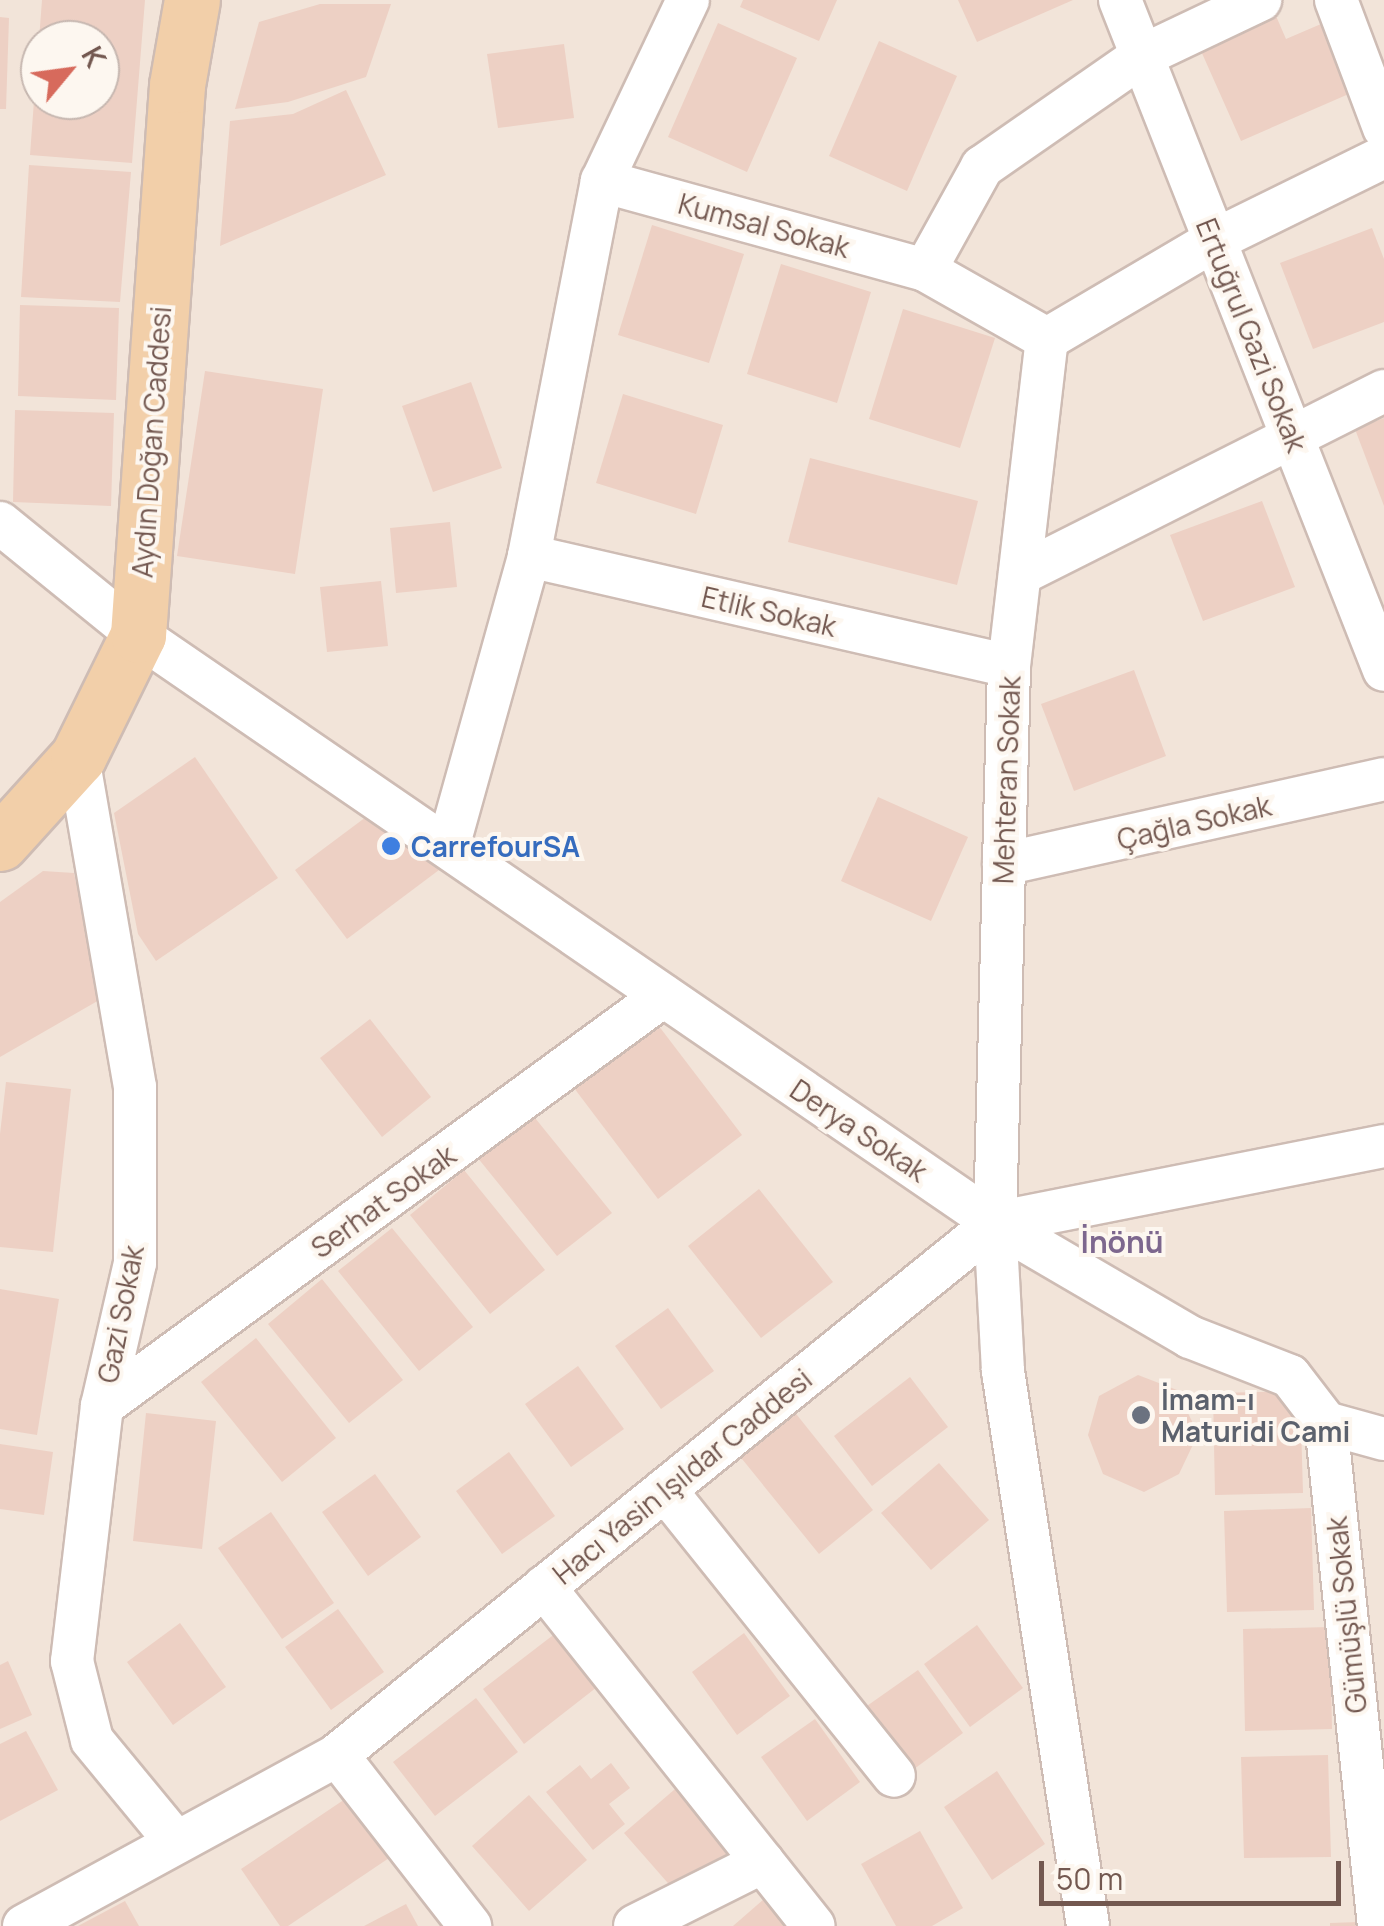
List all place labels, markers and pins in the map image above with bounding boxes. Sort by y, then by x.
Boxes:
place label: CarrefourSA [411,829,580,863]
marker: CarrefourSA [380,835,402,857]
place label: İmam-ı Maturidi Cami [1161,1382,1350,1448]
marker: İmam-ı Maturidi Cami [1130,1404,1152,1426]

